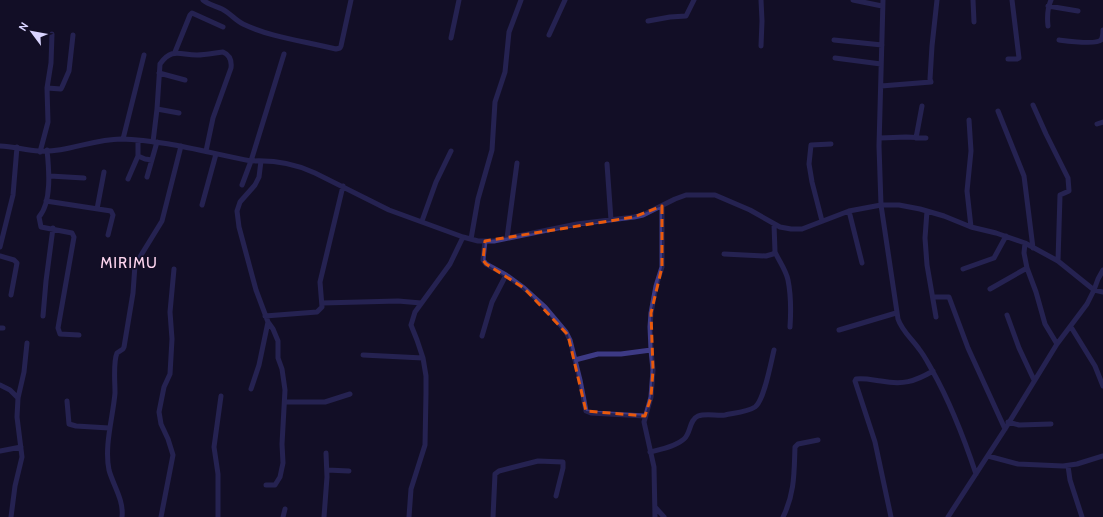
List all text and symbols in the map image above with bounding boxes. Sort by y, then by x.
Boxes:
north arrow [12,12,52,52]
text: N [16,20,32,34]
district label: MIRIMU [100,254,158,272]

